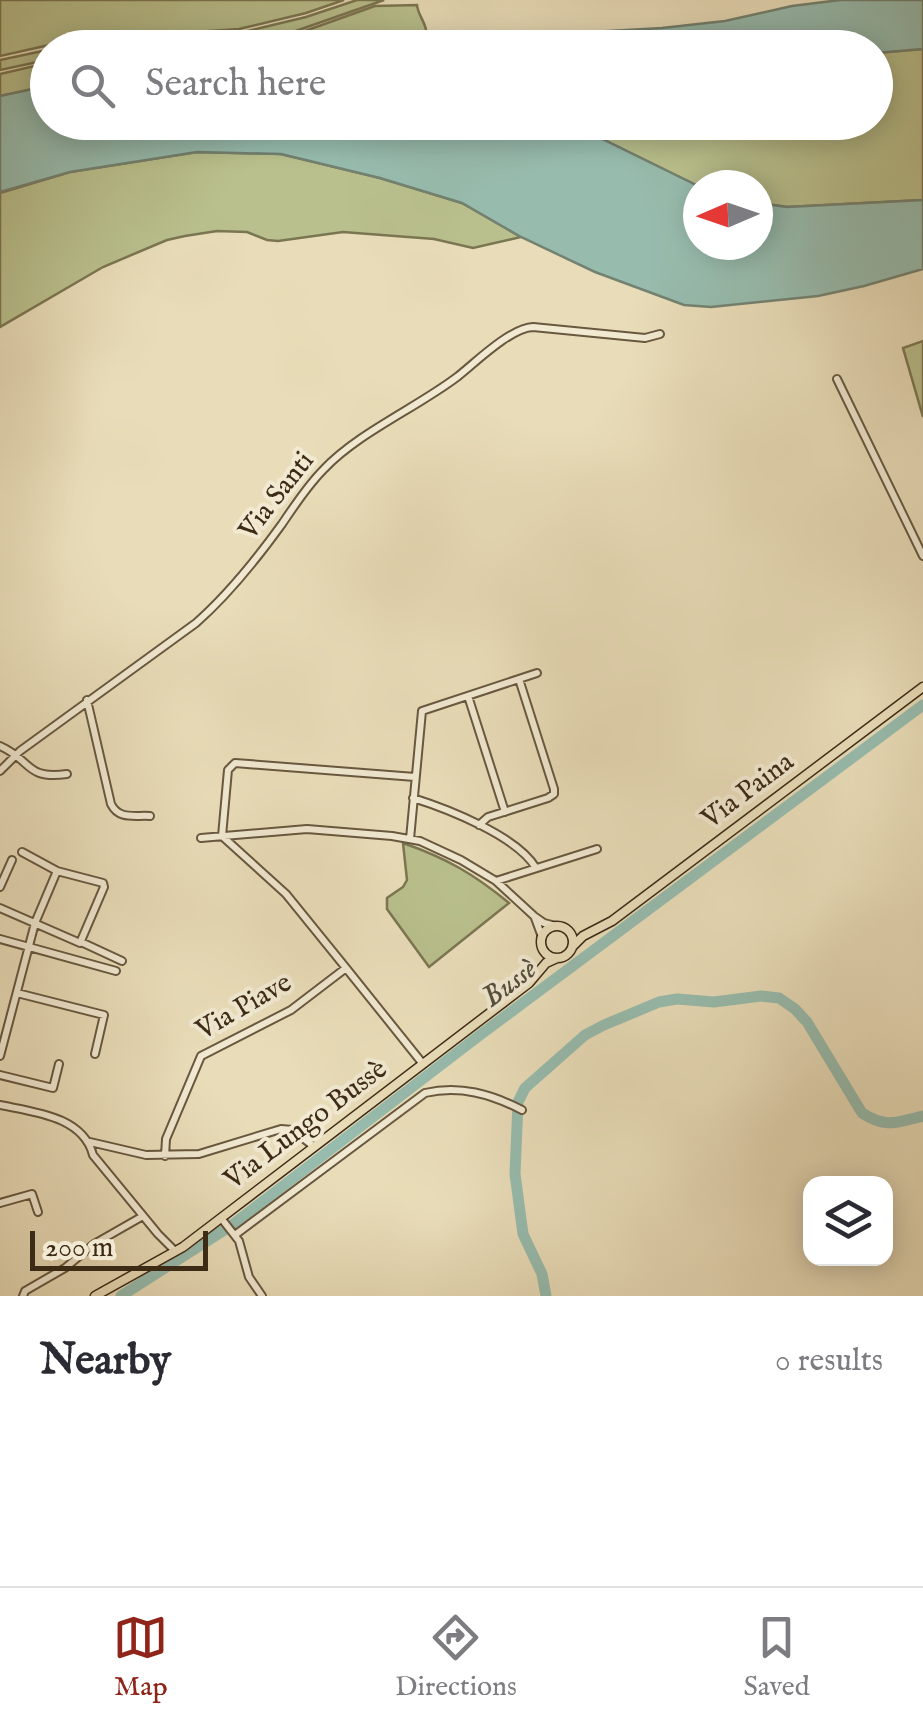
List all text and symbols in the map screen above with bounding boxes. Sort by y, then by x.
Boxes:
search box [30,30,893,140]
icon: search [65,58,120,113]
text: Search here [145,61,326,109]
north arrow [683,170,773,260]
street label: Via Santi [231,445,322,548]
street label: Via Paina [694,744,802,838]
water label: Bussè [475,951,545,1017]
street label: Via Piave [189,966,298,1049]
street label: Via Lungo Bussè [217,1052,395,1198]
map controls [803,1176,893,1266]
button: layers [803,1176,893,1266]
scale bar [30,1226,208,1270]
text: 200 m [45,1231,113,1266]
text: Nearby [40,1335,171,1388]
text: 0 results [775,1341,883,1382]
tab: Map [113,1610,168,1705]
tab: Directions [395,1610,517,1705]
tab: Saved [743,1610,810,1705]

